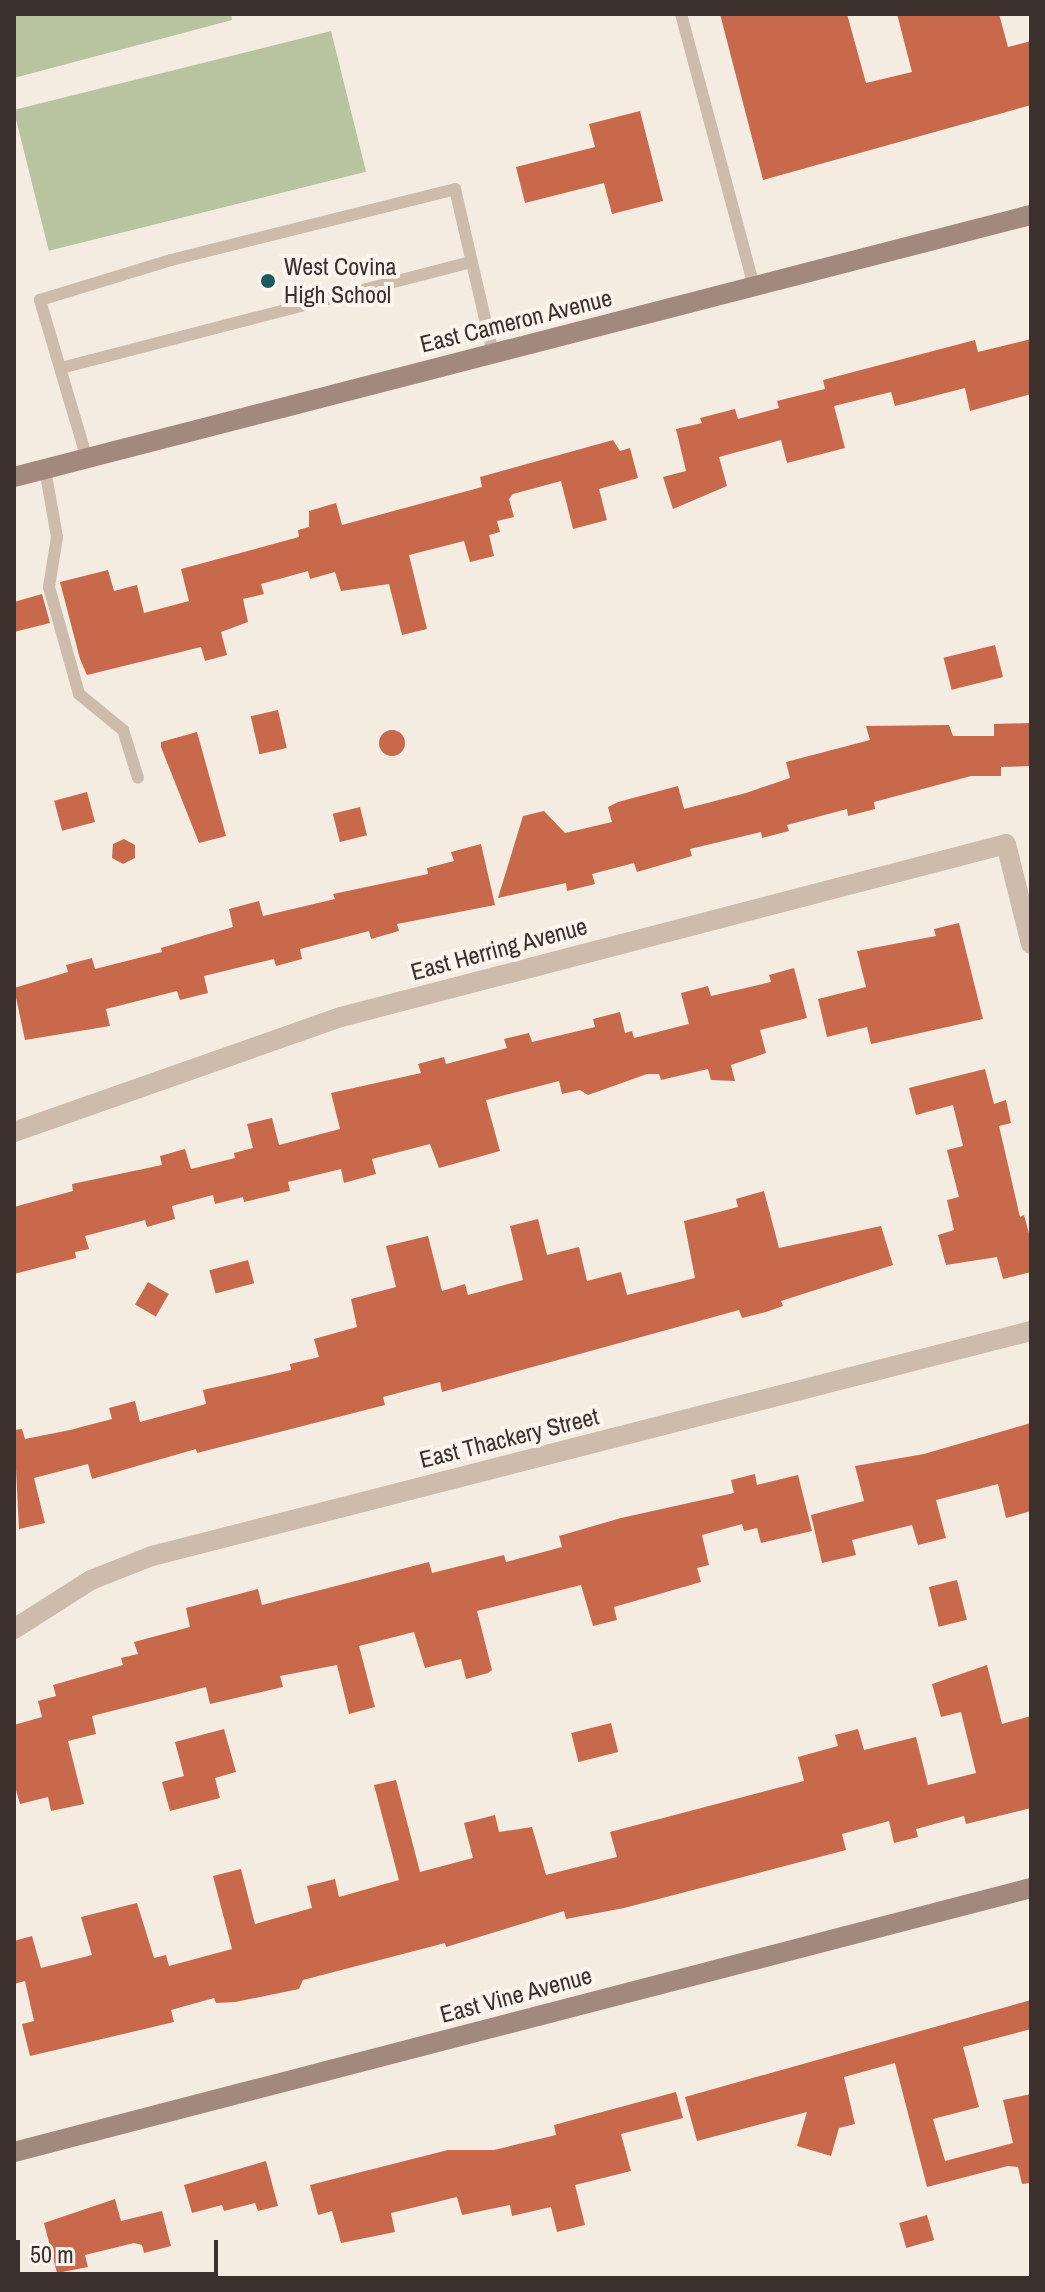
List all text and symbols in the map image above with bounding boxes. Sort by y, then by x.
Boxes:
place label: West Covina High School [284,253,396,309]
marker: West Covina High School [259,272,277,290]
street label: East Cameron Avenue [417,283,615,359]
street label: East Herring Avenue [407,911,591,987]
street label: East Thackery Street [416,1402,602,1474]
street label: East Vine Avenue [437,1961,595,2029]
scale bar [20,2224,222,2274]
text: 50 m [30,2238,74,2270]

